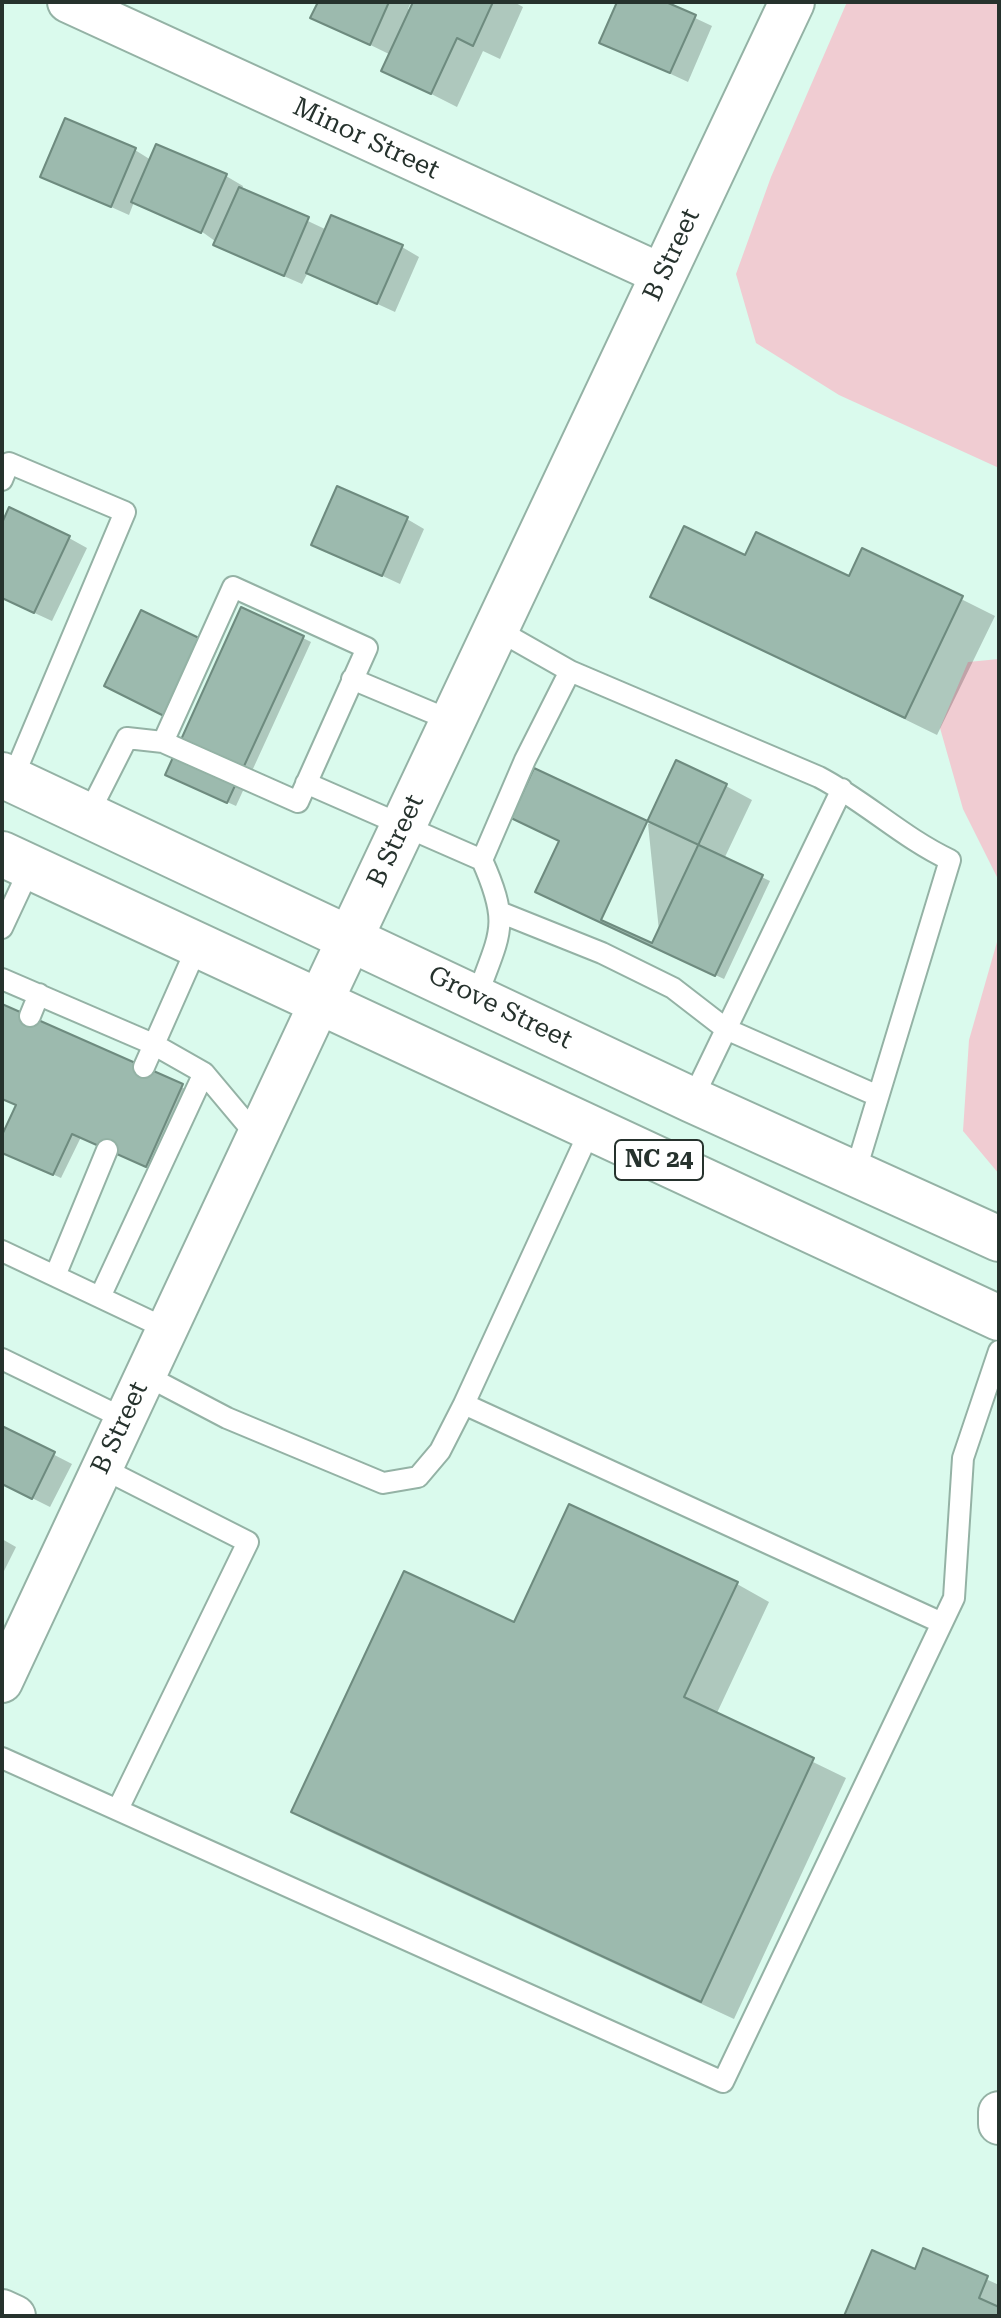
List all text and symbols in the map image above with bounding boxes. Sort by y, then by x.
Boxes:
street label: Minor Street [288,92,444,186]
street label: B Street [637,204,707,306]
street label: B Street [361,790,431,892]
street label: Grove Street [423,960,577,1056]
road number: NC 24 [615,1140,703,1180]
street label: B Street [85,1377,155,1479]

